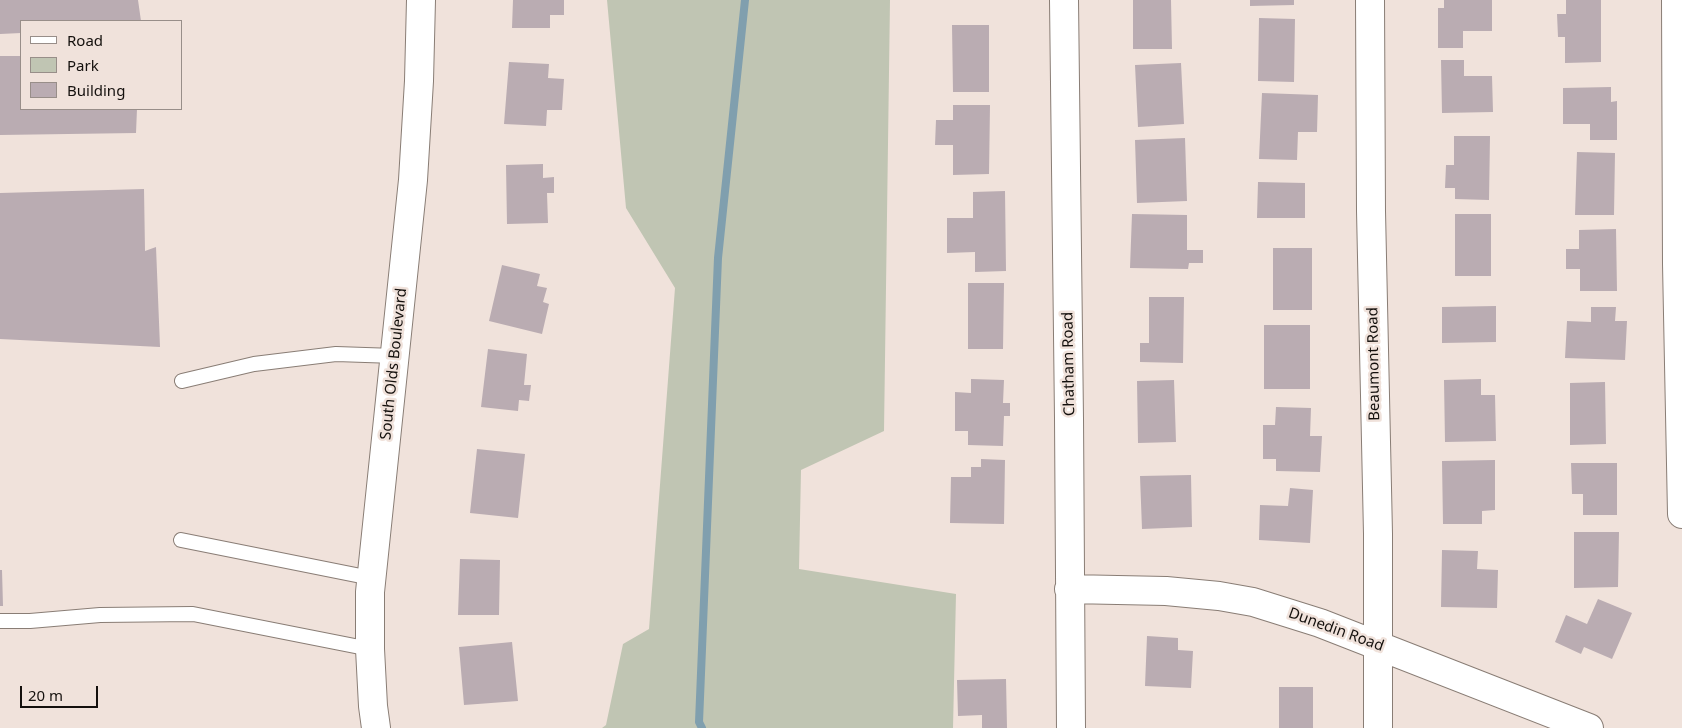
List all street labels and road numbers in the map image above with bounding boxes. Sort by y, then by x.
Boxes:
street label: South Olds Boulevard [377,287,411,441]
street label: Beaumont Road [1364,307,1384,421]
street label: Chatham Road [1059,312,1079,416]
street label: Dunedin Road [1286,604,1386,656]

